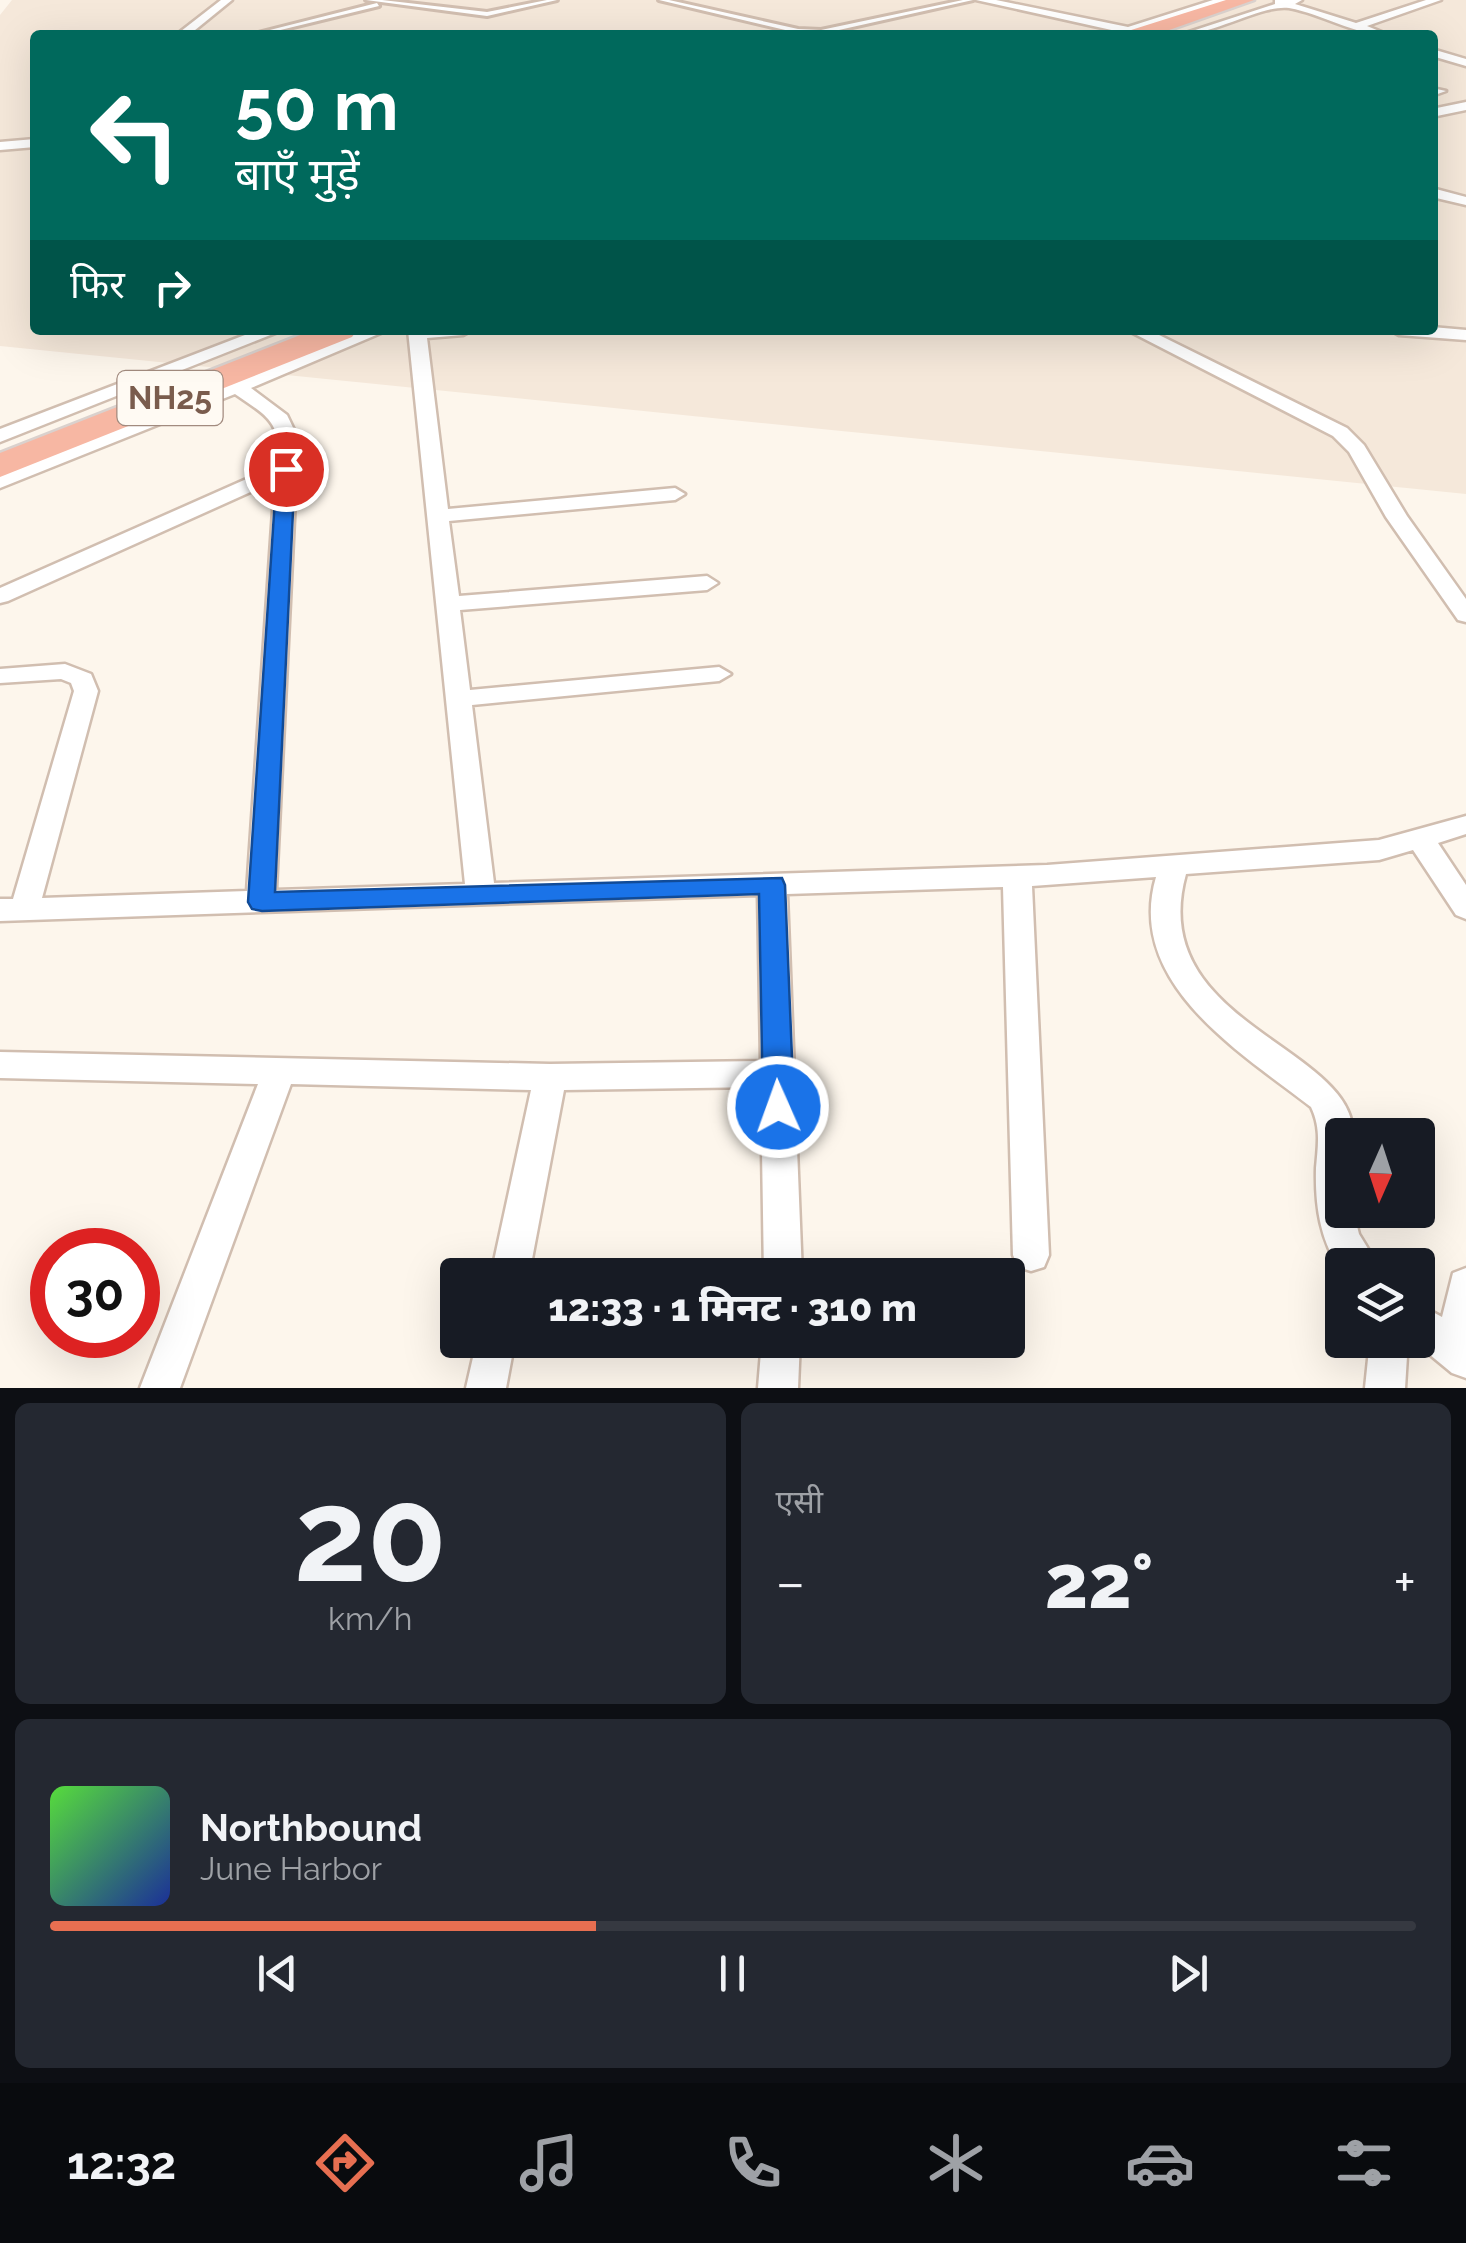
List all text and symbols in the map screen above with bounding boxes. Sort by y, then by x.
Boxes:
text: 50 m [235,64,399,146]
icon: left [70,70,200,200]
text: बाएँ मुड़ें [235,148,360,201]
icon: right [145,260,200,315]
text: फिर [70,262,125,307]
road number: NH25 [118,371,222,425]
pin [244,427,329,512]
icon: arrive [259,442,314,497]
position arrow [726,1055,830,1159]
north arrow [1325,1118,1435,1228]
map controls [1325,1118,1435,1358]
speed limit sign: 30 [30,1228,160,1358]
button: layers [1325,1248,1435,1358]
text: 12:33 · 1 मिनट · 310 m [548,1285,917,1330]
text: 20 [294,1459,447,1611]
text: एसी [776,1483,823,1520]
text: 22° [1045,1537,1154,1626]
text: − [776,1550,805,1615]
text: + [1393,1550,1416,1615]
text: km/h [328,1600,412,1637]
text: Northbound [200,1805,422,1850]
text: June Harbor [200,1850,382,1887]
icon: previous [250,1946,305,2001]
icon: pause [705,1946,760,2001]
icon: next [1161,1946,1216,2001]
icon: directions [310,2128,380,2198]
icon: music [514,2128,584,2198]
icon: phone [718,2128,788,2198]
icon: climate [921,2128,991,2198]
icon: car [1125,2128,1195,2198]
icon: filters [1329,2128,1399,2198]
text: 12:32 [67,2137,176,2190]

